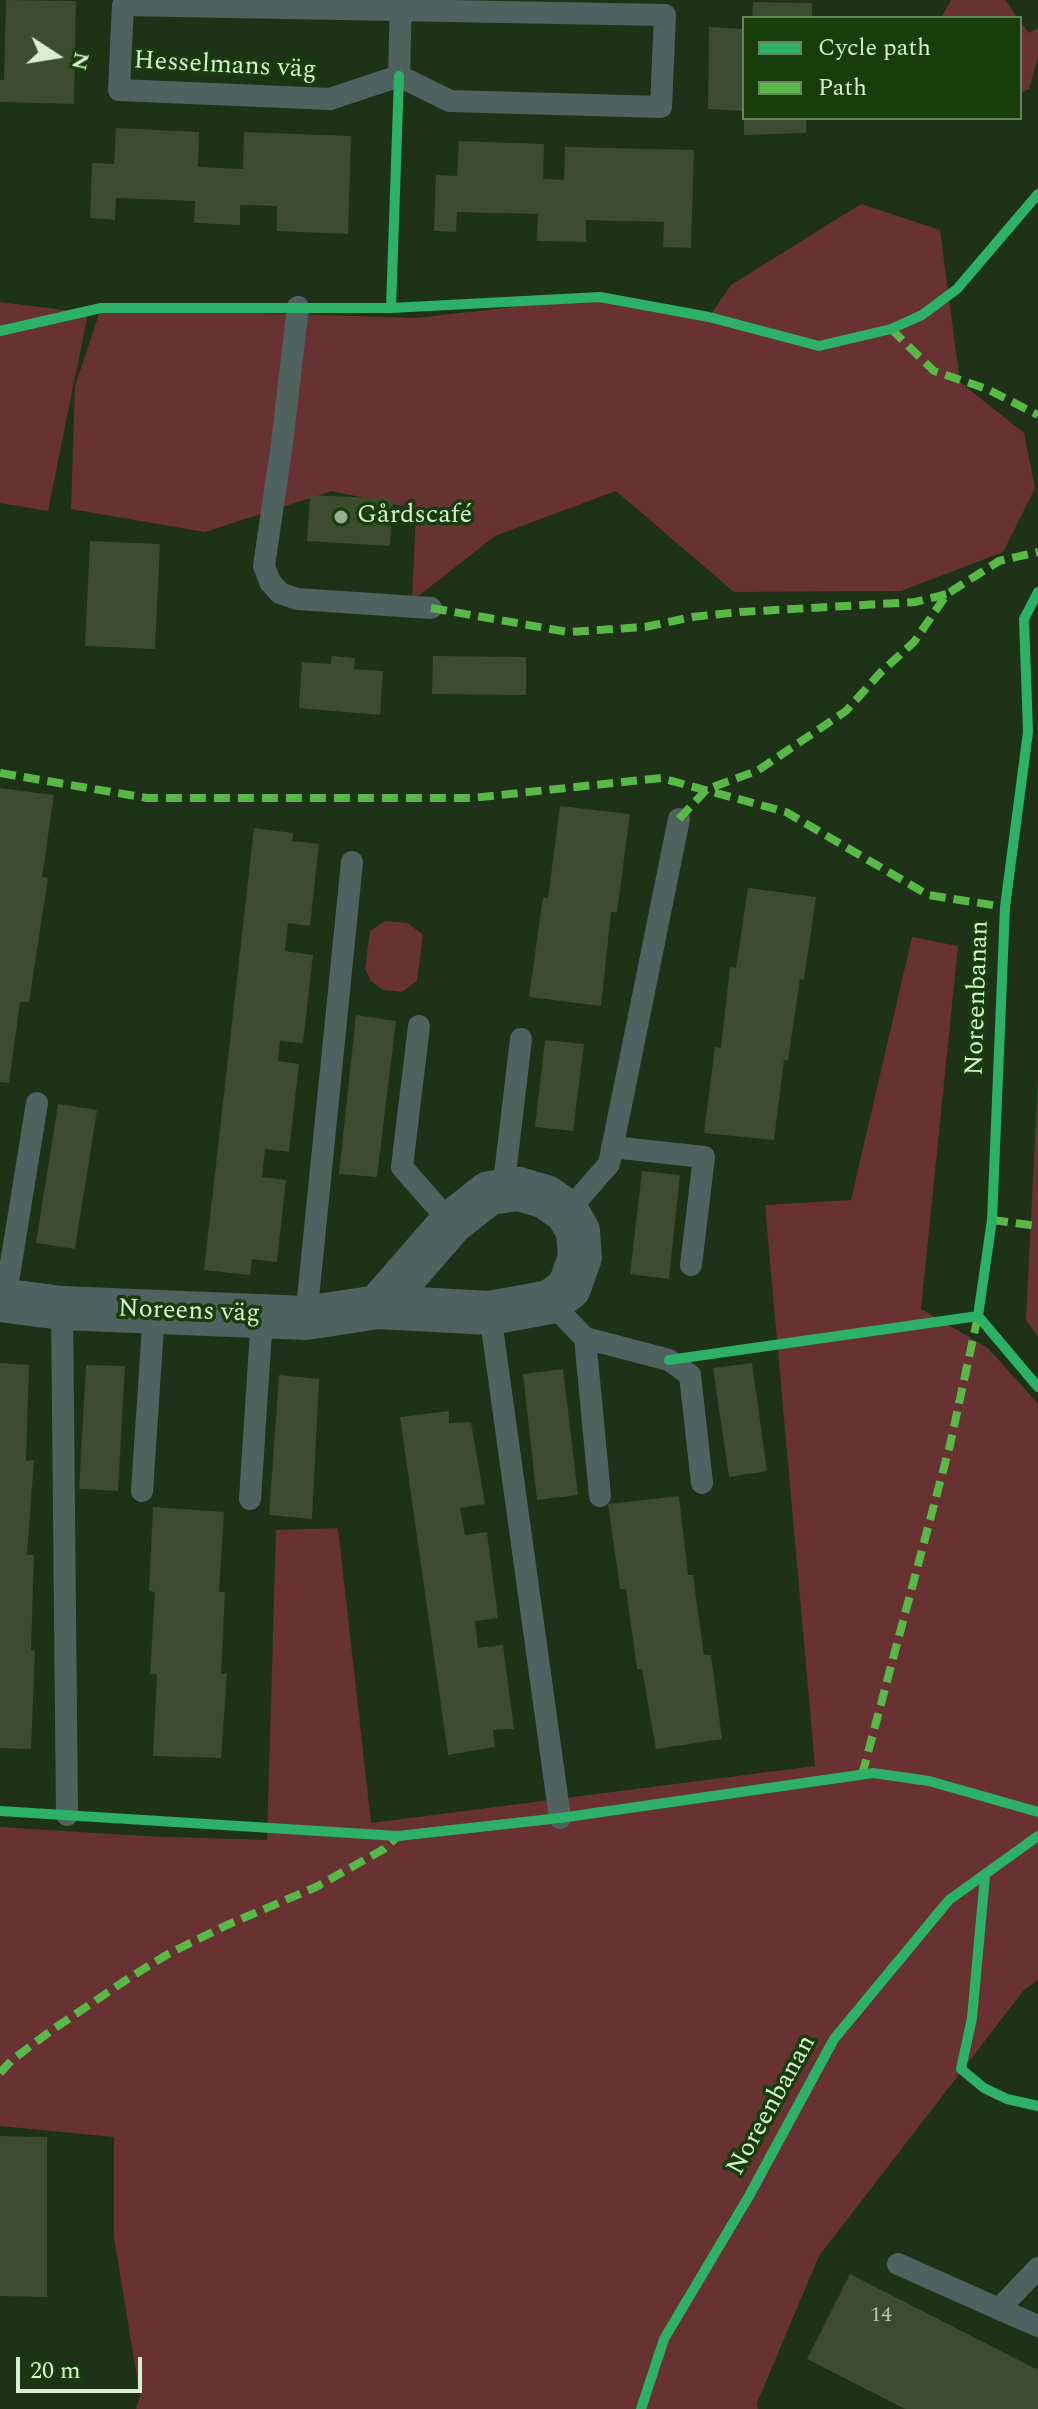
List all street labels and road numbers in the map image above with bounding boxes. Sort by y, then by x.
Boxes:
street label: Hesselmans väg [133,47,317,87]
street label: Noreenbanan [961,920,997,1076]
street label: Noreens väg [117,1295,261,1331]
street label: Noreenbanan [722,2030,824,2182]

